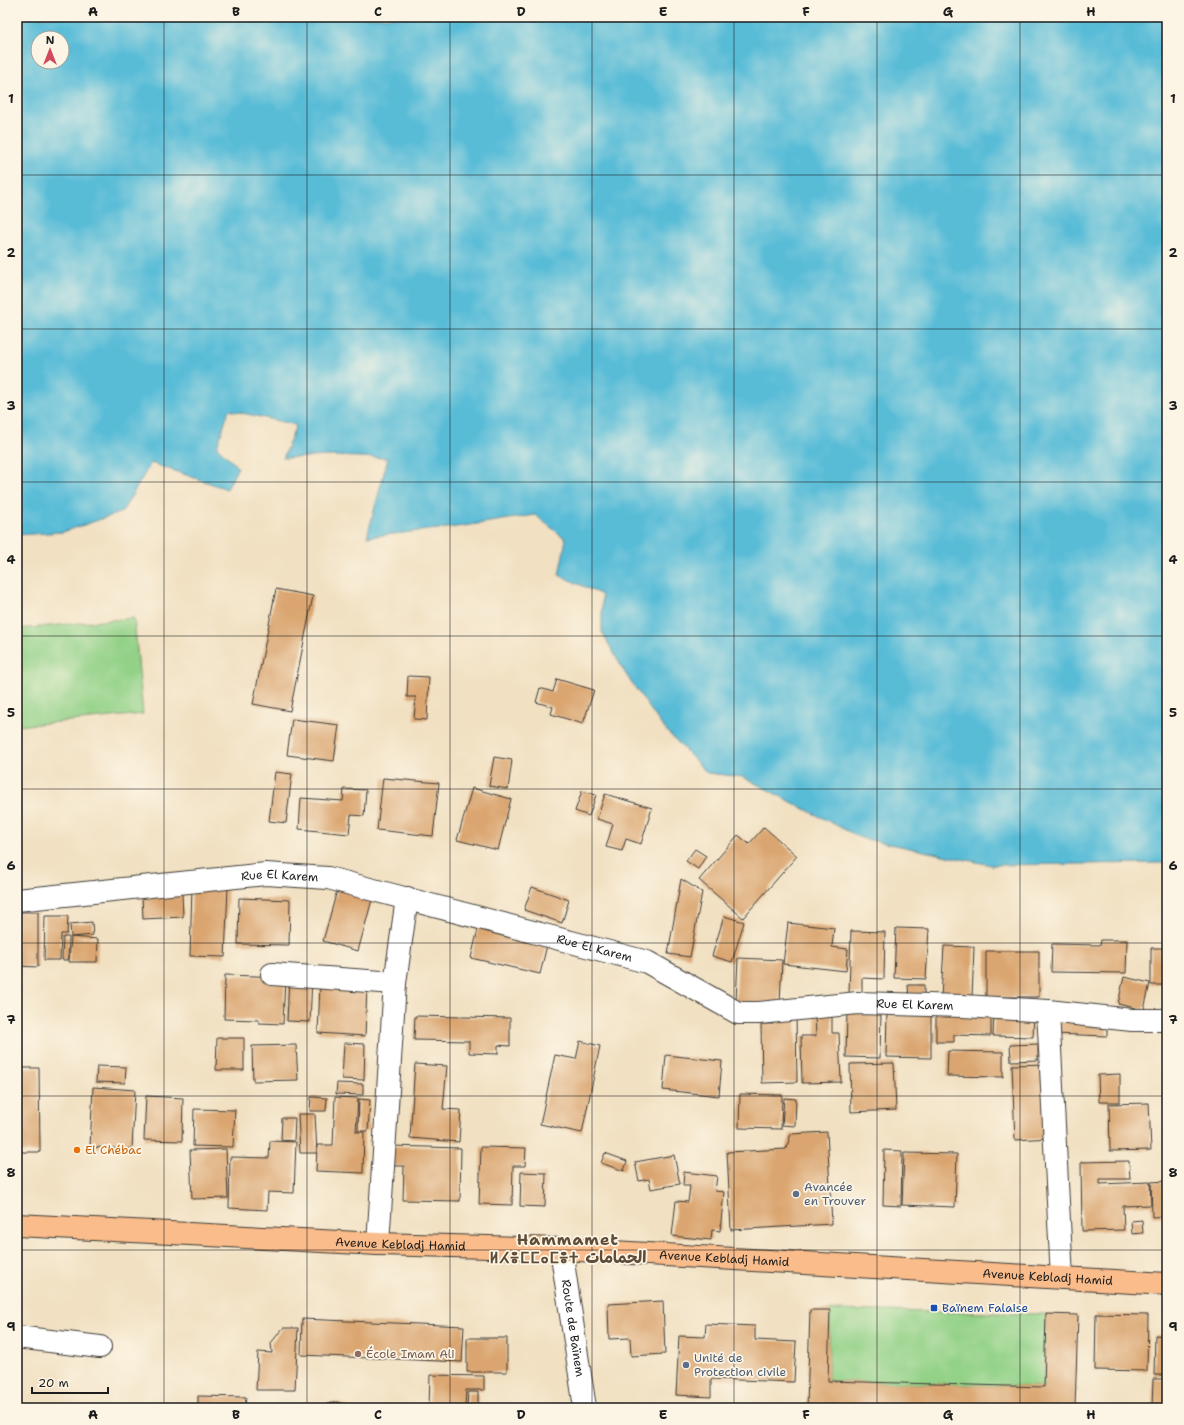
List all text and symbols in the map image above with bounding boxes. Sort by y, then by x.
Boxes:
text: A [88,3,98,20]
text: B [232,3,240,20]
text: C [374,3,382,20]
text: D [516,3,526,20]
text: E [659,3,668,20]
text: F [802,3,810,20]
text: G [943,3,954,20]
text: H [1086,3,1096,20]
north arrow [30,30,70,70]
text: N [46,33,55,48]
text: 1 [8,90,14,107]
text: 1 [1170,90,1176,107]
text: 2 [6,244,16,261]
text: 2 [1168,244,1178,261]
text: 3 [6,397,16,414]
text: 3 [1168,397,1178,414]
text: 4 [6,551,16,568]
text: 4 [1168,551,1178,568]
text: 5 [7,704,15,721]
text: 5 [1169,704,1177,721]
text: 6 [6,857,16,874]
text: 6 [1168,857,1178,874]
street label: Rue El Karem [240,866,319,885]
street label: Rue El Karem [555,931,634,966]
street label: Rue El Karem [876,996,954,1014]
text: 7 [6,1011,16,1028]
text: 7 [1168,1011,1178,1028]
place label: El Chébac [85,1142,142,1158]
marker: El Chébac [72,1145,82,1155]
text: 8 [6,1164,16,1181]
text: 8 [1168,1164,1178,1181]
place label: Avancée en Trouver [804,1179,866,1209]
marker: Avancée en Trouver [791,1189,801,1199]
district label: Hammamet ⵍⵃⴻⵎⵎⴰⵎⴻⵜ الحمامات [490,1229,646,1268]
street label: Avenue Kebladj Hamid [335,1234,466,1254]
street label: Avenue Kebladj Hamid [659,1247,790,1270]
street label: Avenue Kebladj Hamid [982,1265,1114,1289]
street label: Route de Baïnem [558,1278,588,1378]
place label: Baïnem Falaise [942,1300,1028,1316]
marker: Baïnem Falaise [929,1303,939,1313]
text: 9 [6,1318,16,1335]
text: 9 [1168,1318,1178,1335]
place label: École Imam Ali [366,1346,455,1362]
marker: École Imam Ali [353,1349,363,1359]
place label: Unité de Protection civile [694,1350,786,1380]
marker: Unité de Protection civile [681,1360,691,1370]
scale bar [32,1369,108,1395]
text: 20 m [38,1375,69,1391]
text: A [88,1406,98,1423]
text: B [232,1406,240,1423]
text: C [374,1406,382,1423]
text: D [516,1406,526,1423]
text: E [659,1406,668,1423]
text: F [802,1406,810,1423]
text: G [943,1406,954,1423]
text: H [1086,1406,1096,1423]

